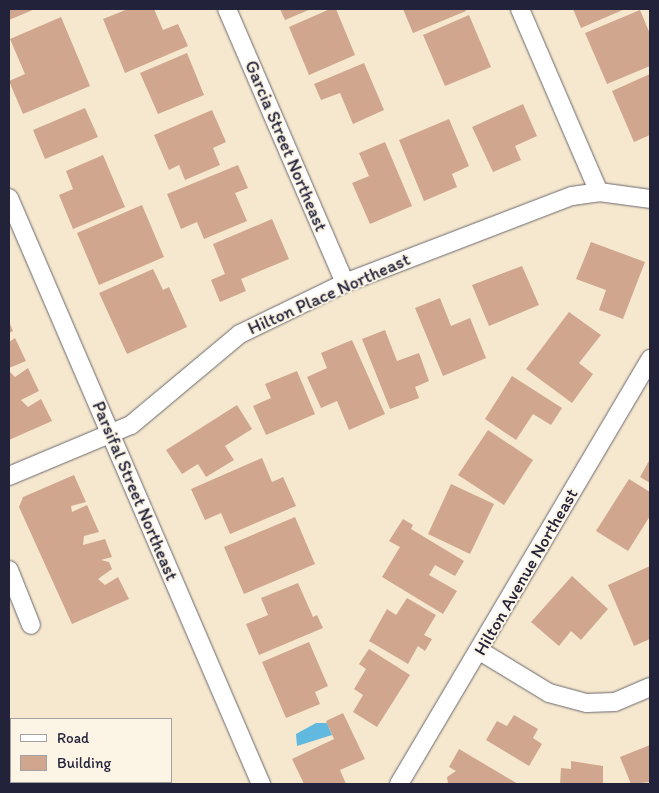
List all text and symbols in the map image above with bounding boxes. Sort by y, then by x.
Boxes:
street label: Garcia Street Northeast [240,57,332,235]
street label: Hilton Place Northeast [245,248,413,340]
street label: Parsifal Street Northeast [87,398,183,584]
street label: Hilton Avenue Northeast [469,484,583,660]
legend [10,718,172,783]
text: Road [57,729,89,747]
text: Building [57,754,111,772]

